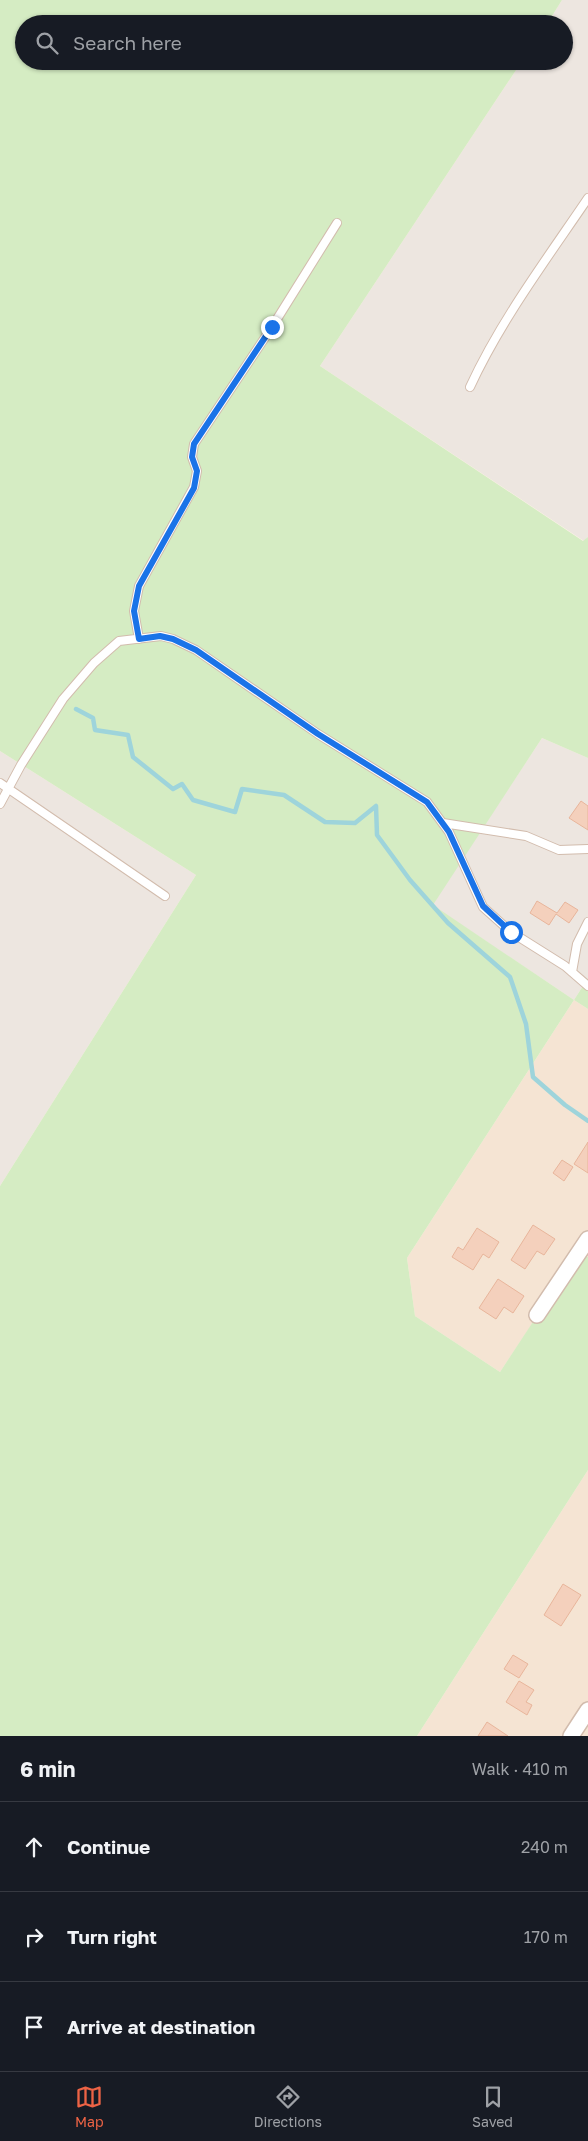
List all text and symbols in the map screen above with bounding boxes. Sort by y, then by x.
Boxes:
search box [15,15,573,70]
icon: search [33,29,61,57]
text: Search here [73,31,182,54]
route end [261,316,284,339]
route start [500,921,523,944]
text: 6 min [20,1756,75,1782]
text: Walk · 410 m [472,1759,568,1779]
icon: ahead [20,1833,48,1861]
text: Continue [67,1835,150,1858]
text: 240 m [521,1837,568,1857]
icon: right [20,1923,48,1951]
text: Turn right [67,1925,157,1948]
text: 170 m [524,1927,568,1947]
icon: arrive [20,2013,48,2041]
text: Arrive at destination [67,2015,255,2038]
tab: Map [75,2083,104,2130]
tab: Directions [254,2083,322,2130]
tab: Saved [472,2083,513,2130]

